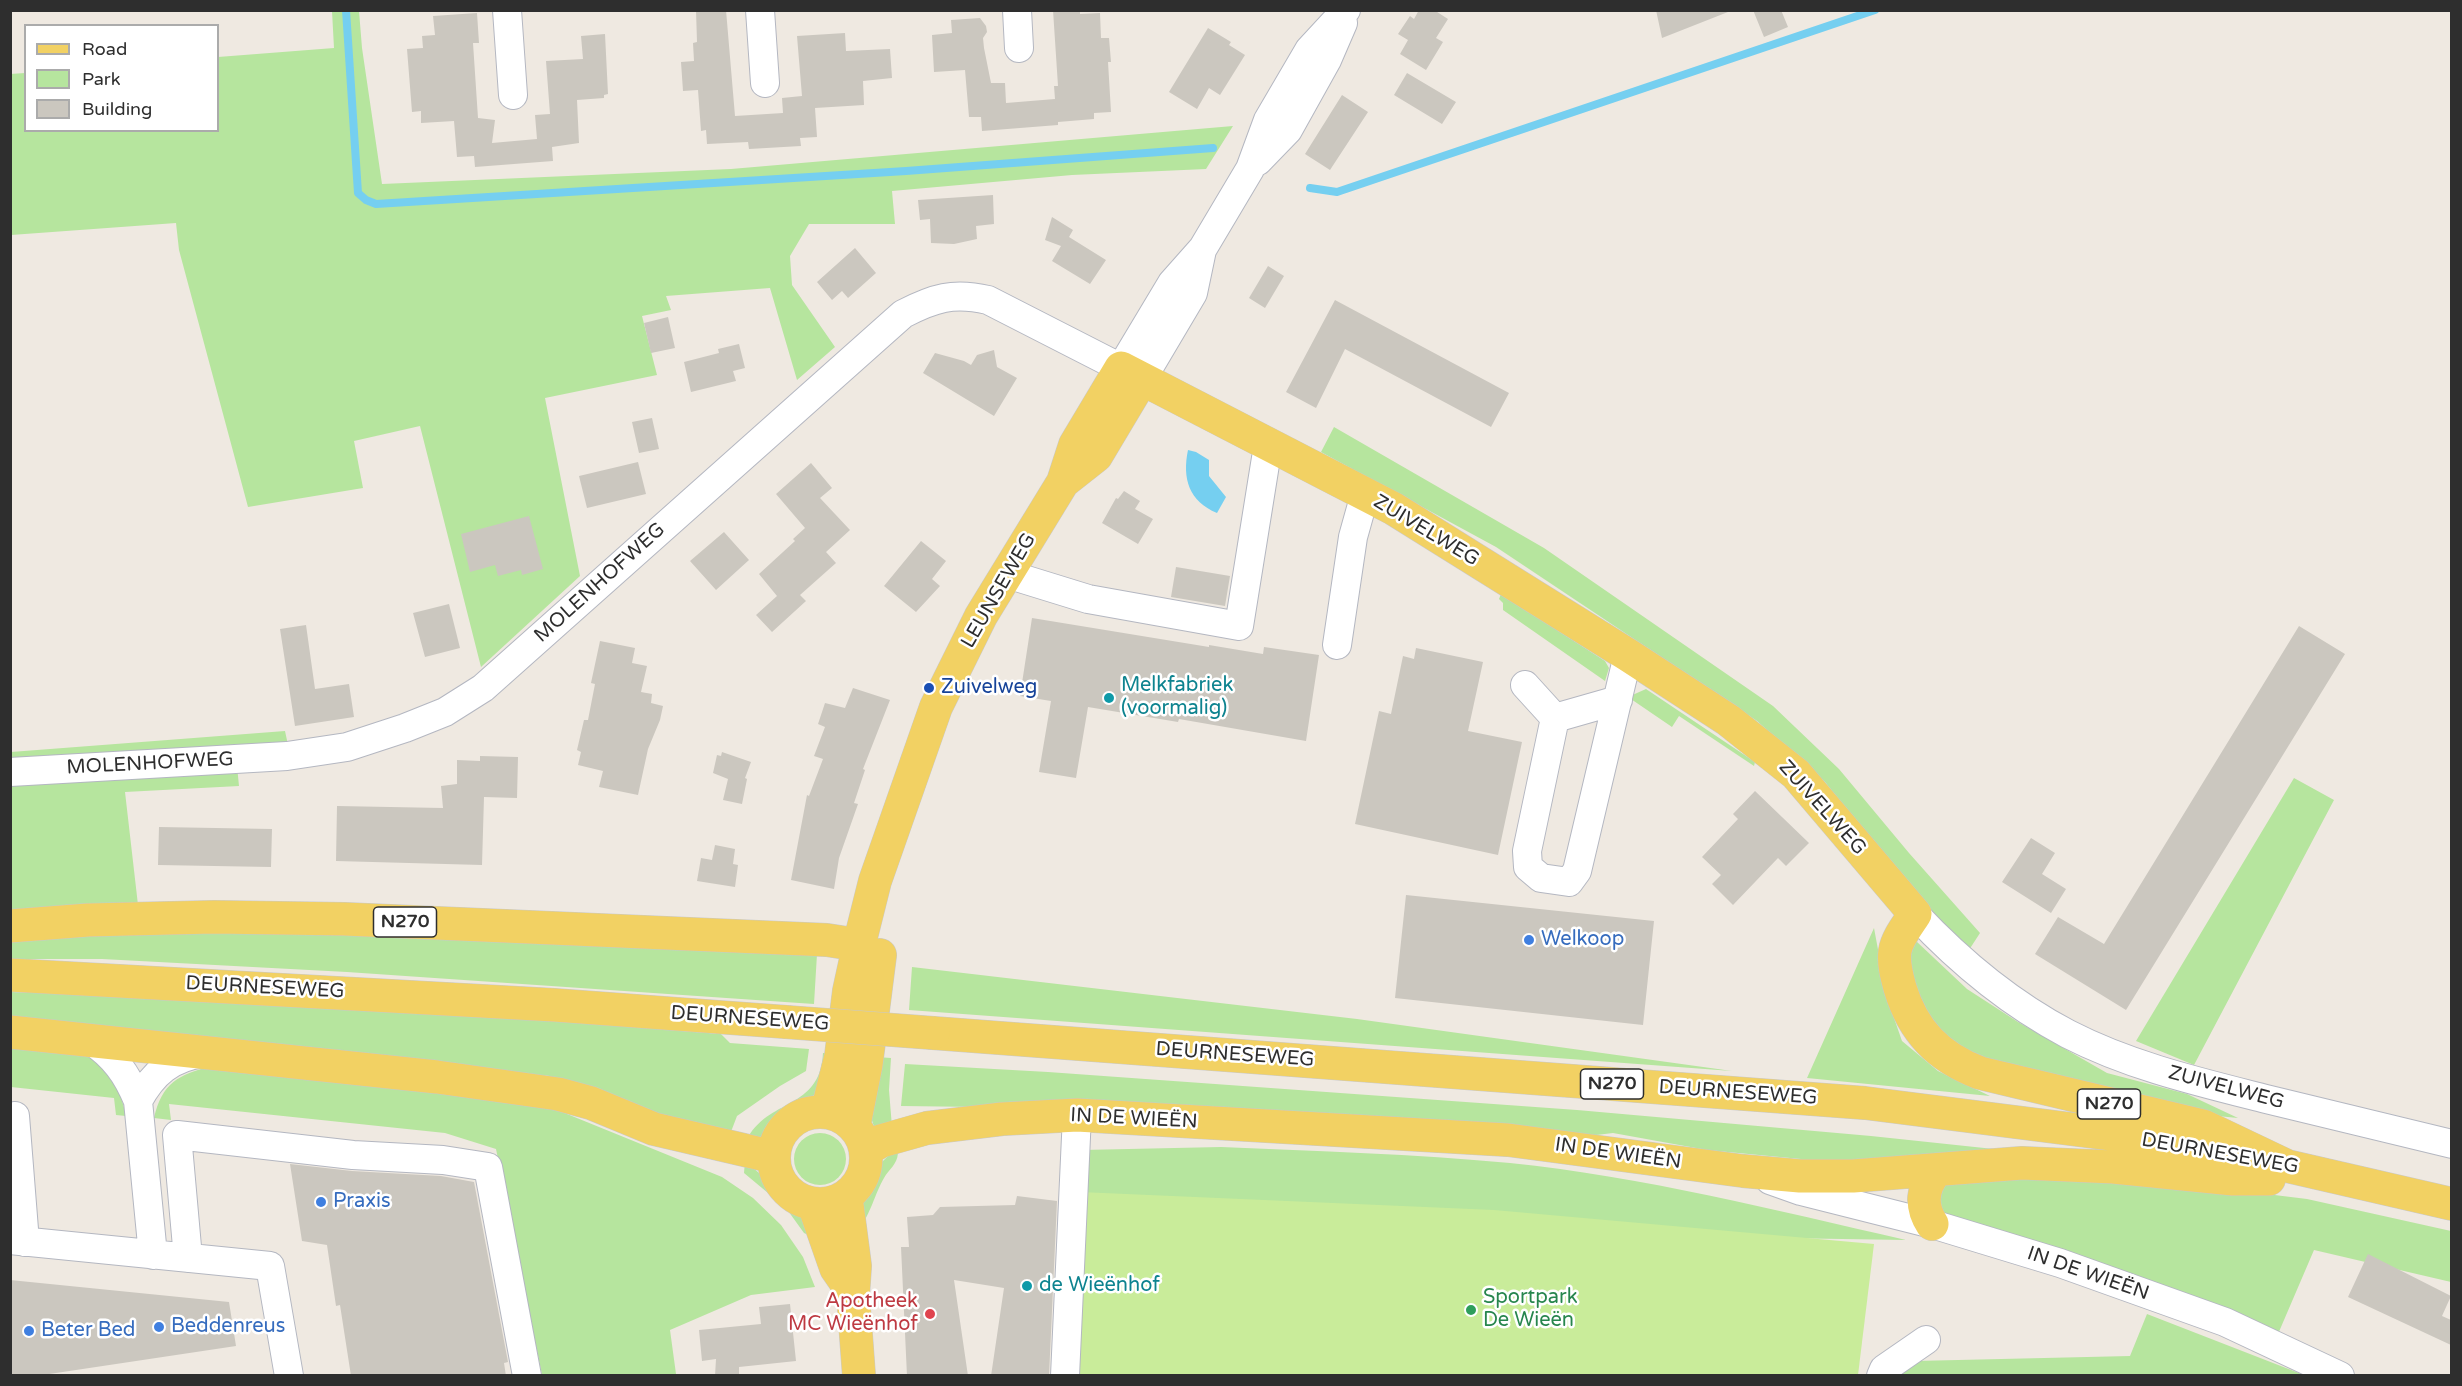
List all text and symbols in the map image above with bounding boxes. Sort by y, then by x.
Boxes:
legend [24,24,219,132]
text: Road [82,38,127,60]
text: Park [82,68,120,90]
text: Building [82,98,152,120]
street label: ZUIVELWEG [1369,490,1483,572]
street label: MOLENHOFWEG [530,518,670,648]
street label: LEUNSEWEG [956,529,1042,653]
place label: Melkfabriek (voormalig) [1121,674,1233,721]
place label: Zuivelweg [941,676,1037,700]
marker: Zuivelweg [922,681,936,695]
marker: Melkfabriek (voormalig) [1102,691,1116,705]
street label: MOLENHOFWEG [66,748,234,780]
street label: ZUIVELWEG [1773,756,1871,860]
road number: N270 [374,907,436,937]
place label: Welkoop [1541,928,1624,952]
marker: Welkoop [1522,933,1536,947]
street label: DEURNESEWEG [185,972,345,1004]
street label: DEURNESEWEG [670,1001,830,1037]
street label: DEURNESEWEG [1155,1037,1315,1073]
street label: ZUIVELWEG [2165,1061,2287,1115]
road number: N270 [1580,1069,1644,1099]
street label: DEURNESEWEG [1658,1075,1818,1111]
road number: N270 [2078,1089,2140,1119]
street label: IN DE WIEËN [1070,1104,1198,1134]
street label: DEURNESEWEG [2140,1128,2300,1180]
street label: IN DE WIEËN [1553,1133,1683,1175]
place label: Praxis [333,1190,391,1214]
marker: Praxis [314,1195,328,1209]
street label: IN DE WIEËN [2024,1242,2152,1306]
place label: de Wieënhof [1039,1274,1160,1298]
marker: de Wieënhof [1020,1279,1034,1293]
place label: Sportpark De Wieën [1483,1286,1578,1333]
place label: Apotheek MC Wieënhof [788,1290,918,1337]
marker: Sportpark De Wieën [1464,1303,1478,1317]
marker: Apotheek MC Wieënhof [923,1307,937,1321]
place label: Beddenreus [171,1315,285,1339]
place label: Beter Bed [41,1319,135,1343]
marker: Beddenreus [152,1320,166,1334]
marker: Beter Bed [22,1324,36,1338]

